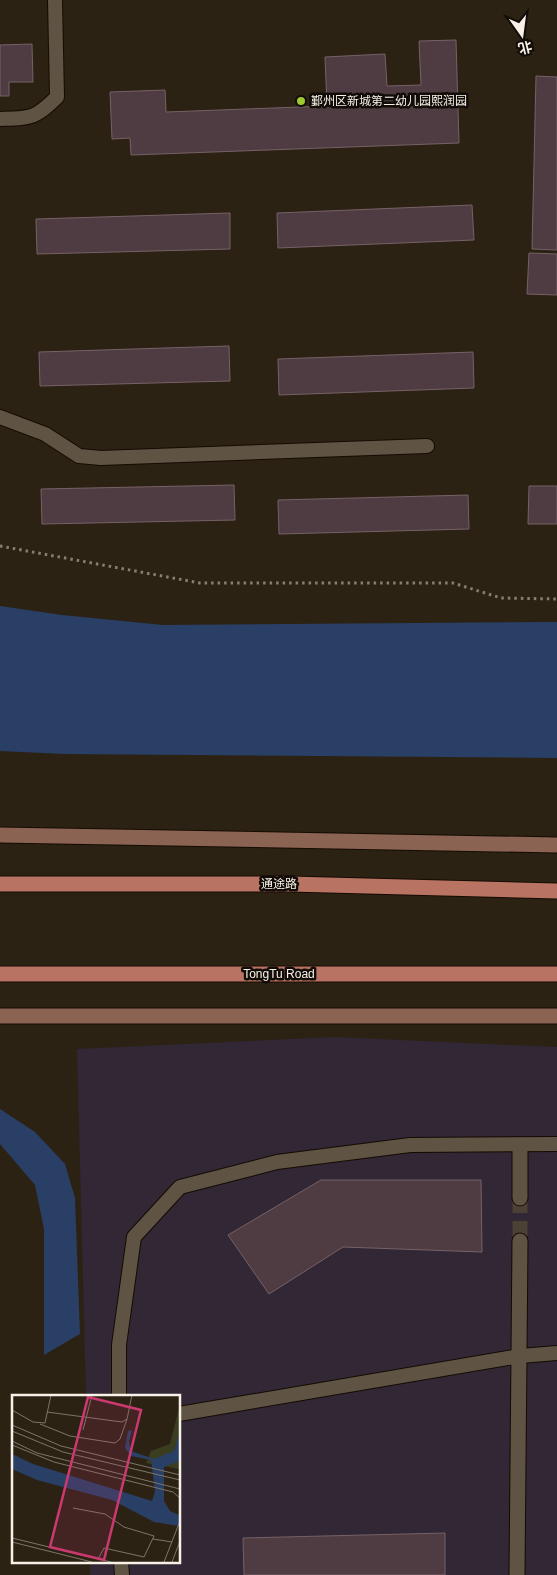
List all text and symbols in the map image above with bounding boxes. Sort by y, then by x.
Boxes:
north arrow [497,10,547,60]
text: 北 [516,38,534,57]
place label: 鄞州区新城第二幼儿园熙润园 [311,94,467,108]
marker: 鄞州区新城第二幼儿园熙润园 [295,95,307,107]
street label: 通途路 [261,877,297,891]
street label: TongTu Road [243,967,315,981]
inset map [12,1395,180,1562]

